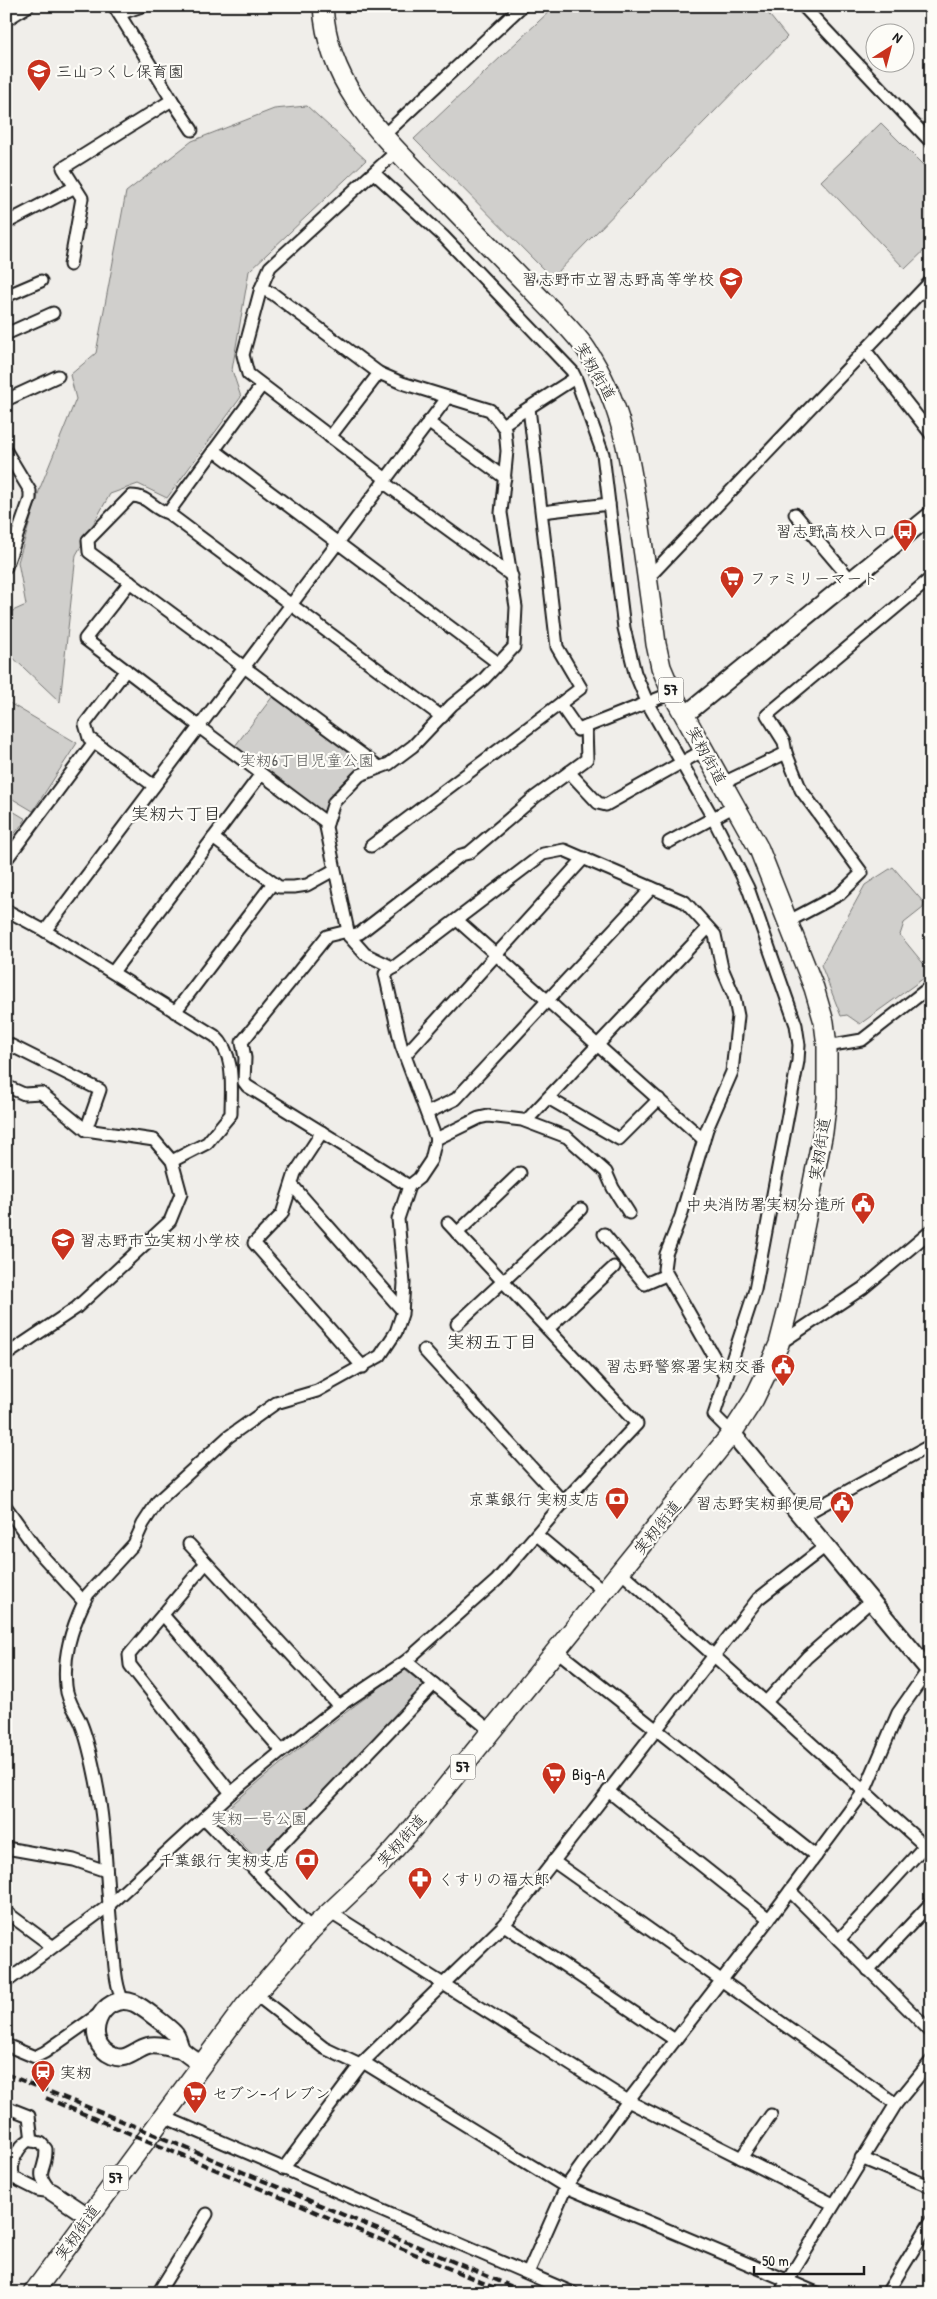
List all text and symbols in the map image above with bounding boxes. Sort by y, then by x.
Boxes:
north arrow [864,22,914,72]
text: N [889,27,907,47]
school or university icon: 三山つくし保育園 [26,58,52,92]
place label: 三山つくし保育園 [56,60,184,82]
school or university icon: 習志野市立習志野高等学校 [718,266,744,300]
place label: 習志野市立習志野高等学校 [522,268,714,290]
street label: 実籾街道 [570,338,622,404]
bus stop icon: 習志野高校入口 [892,518,918,552]
place label: 習志野高校入口 [776,520,888,542]
supermarket icon: ファミリーマート [719,565,745,599]
place label: ファミリーマート [750,567,878,589]
road number: 57 [658,678,684,702]
street label: 実籾街道 [682,722,732,788]
park label: 実籾6丁目児童公園 [240,749,374,771]
district label: 実籾六丁目 [131,801,221,826]
street label: 実籾街道 [803,1116,835,1182]
public building icon: 中央消防署実籾分遣所 [850,1191,876,1225]
place label: 中央消防署実籾分遣所 [686,1193,846,1215]
school or university icon: 習志野市立実籾小学校 [50,1227,76,1261]
place label: 習志野市立実籾小学校 [80,1229,240,1251]
district label: 実籾五丁目 [447,1329,537,1354]
public building icon: 習志野警察署実籾交番 [770,1353,796,1387]
place label: 習志野警察署実籾交番 [606,1355,766,1377]
bank icon: 京葉銀行 実籾支店 [604,1486,630,1520]
place label: 京葉銀行 実籾支店 [468,1488,600,1510]
public building icon: 習志野実籾郵便局 [829,1490,855,1524]
place label: 習志野実籾郵便局 [696,1492,824,1514]
street label: 実籾街道 [628,1495,686,1559]
road number: 57 [450,1754,476,1780]
supermarket icon: Big-A [541,1761,567,1795]
place label: Big-A [572,1763,605,1785]
park label: 実籾一号公園 [211,1807,307,1829]
street label: 実籾街道 [371,1809,431,1871]
bank icon: 千葉銀行 実籾支店 [294,1847,320,1881]
place label: 千葉銀行 実籾支店 [158,1849,290,1871]
pharmacy icon: くすりの福太郎 [407,1866,433,1900]
place label: くすりの福太郎 [438,1868,550,1890]
station icon: 実籾 [30,2059,56,2093]
place label: 実籾 [60,2061,92,2083]
supermarket icon: セブン-イレブン [182,2080,208,2114]
place label: セブン-イレブン [212,2082,330,2104]
road number: 57 [104,2166,128,2190]
street label: 実籾街道 [49,2200,105,2264]
scale bar [754,2244,864,2276]
text: 50 m [762,2250,789,2271]

